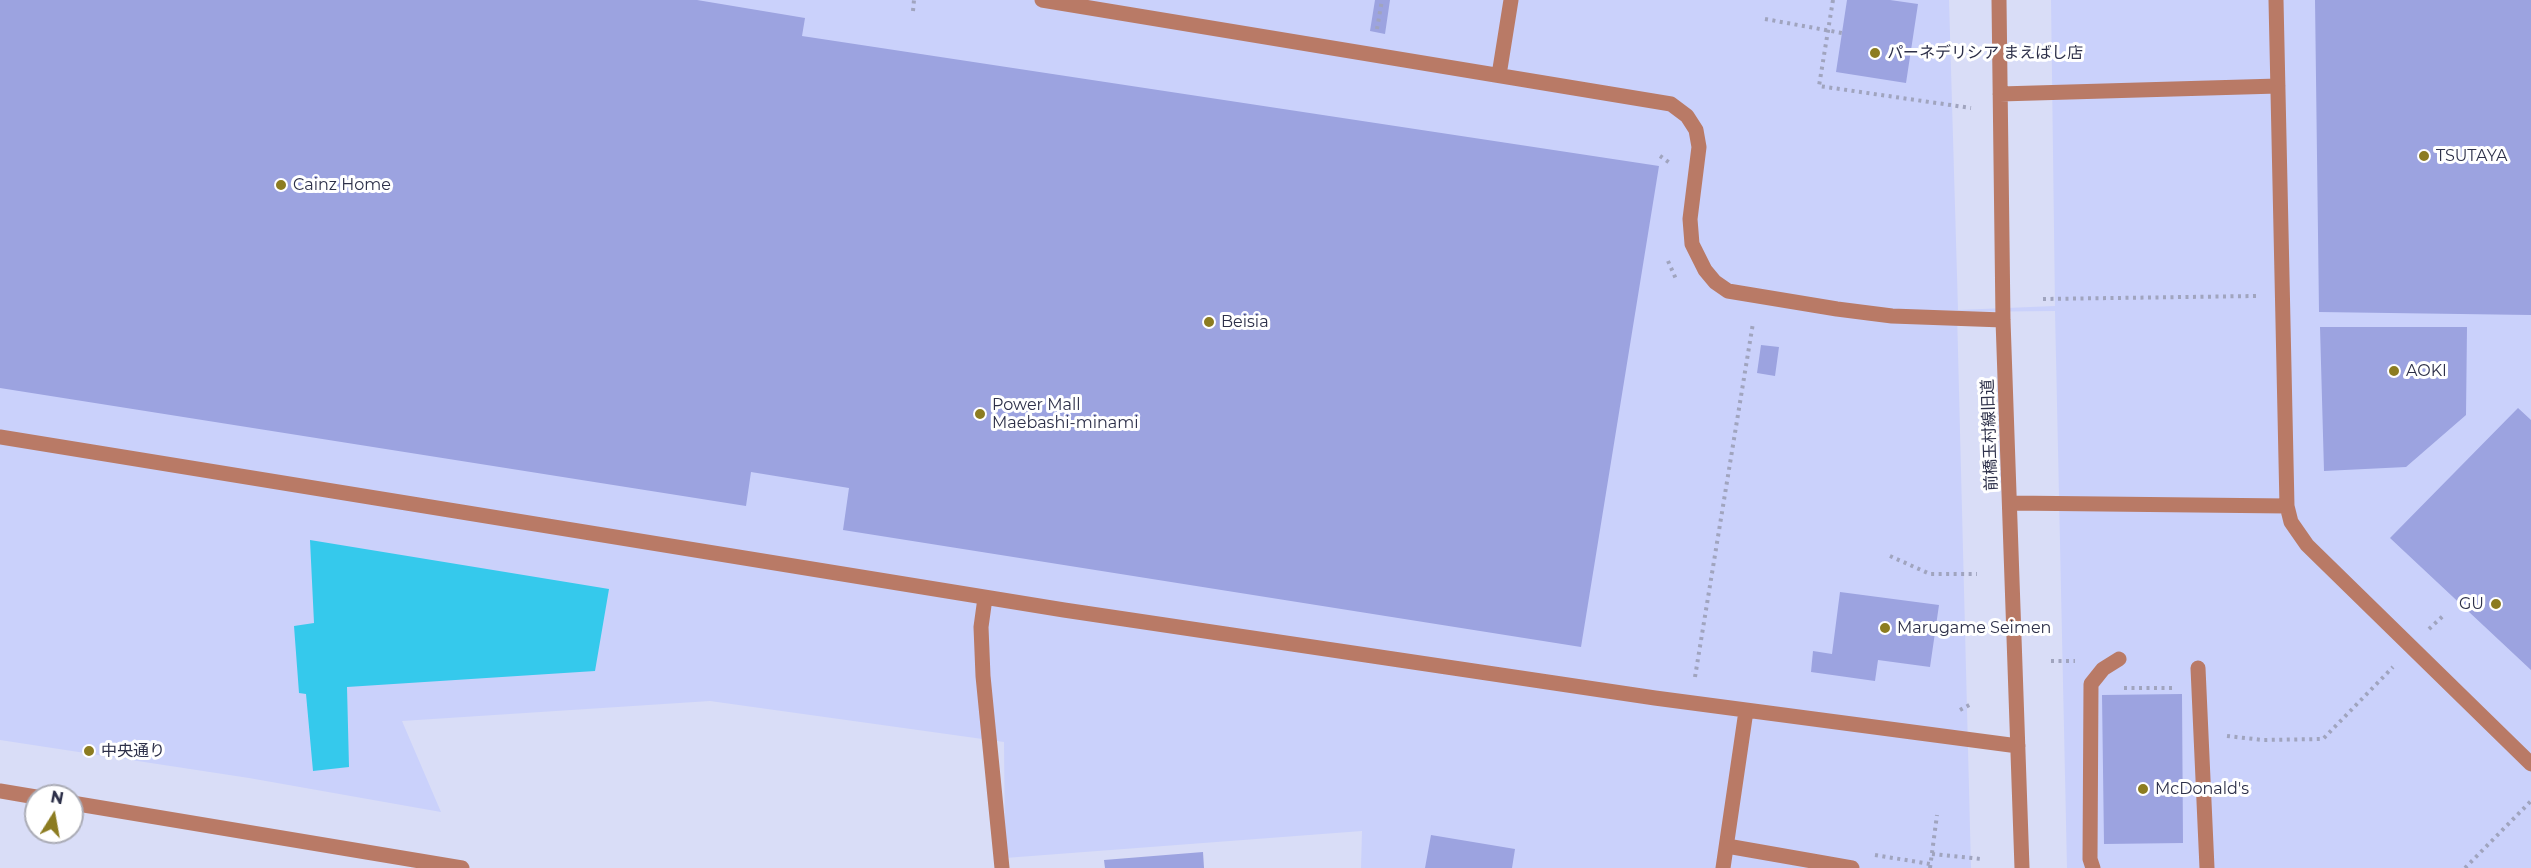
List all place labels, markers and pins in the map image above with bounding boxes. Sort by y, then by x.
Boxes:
place label: パーネデリシア まえばし店 [1887,43,2083,63]
marker: パーネデリシア まえばし店 [1868,46,1882,60]
place label: TSUTAYA [2436,146,2508,166]
marker: TSUTAYA [2417,149,2431,163]
place label: Cainz Home [293,175,391,195]
marker: Cainz Home [274,178,288,192]
place label: Beisia [1221,312,1269,332]
marker: Beisia [1202,315,1216,329]
place label: AOKI [2406,361,2447,381]
marker: AOKI [2387,364,2401,378]
place label: Power Mall Maebashi-minami [992,395,1138,433]
marker: Power Mall Maebashi-minami [973,407,987,421]
place label: GU [2459,594,2484,614]
marker: GU [2489,597,2503,611]
place label: Marugame Seimen [1897,618,2051,638]
marker: Marugame Seimen [1878,621,1892,635]
place label: 中央通り [101,741,165,761]
marker: 中央通り [82,744,96,758]
place label: McDonald's [2155,779,2249,799]
marker: McDonald's [2136,782,2150,796]

